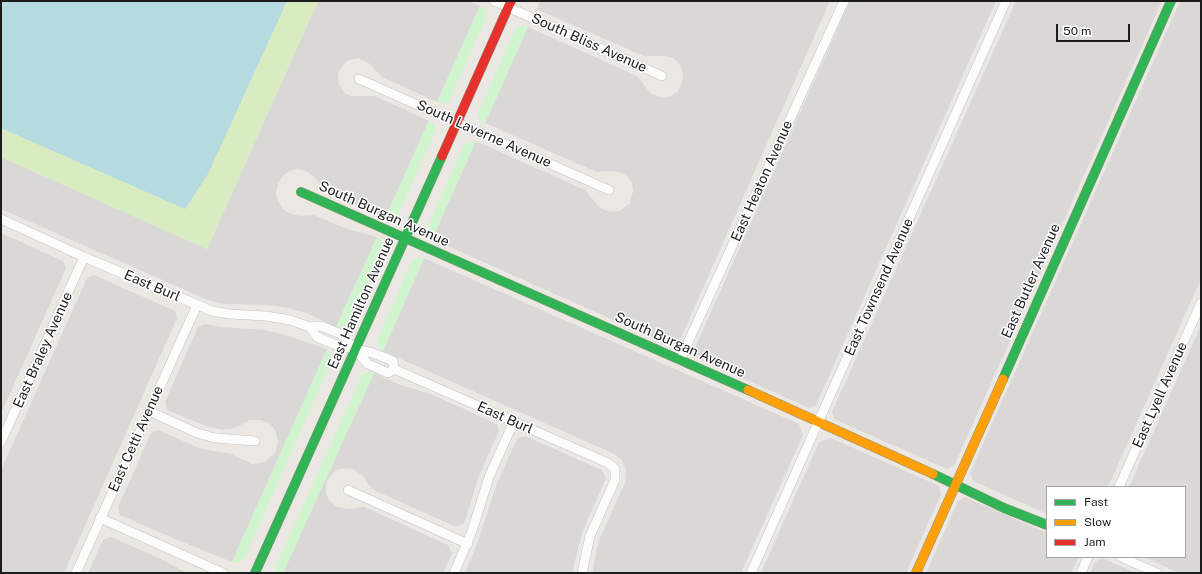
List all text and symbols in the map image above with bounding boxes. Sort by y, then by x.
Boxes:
street label: South Bliss Avenue [529,10,649,76]
scale bar [1058,16,1132,42]
text: 50 m [1063,24,1091,38]
street label: South Laverne Avenue [414,97,554,171]
street label: East Heaton Avenue [728,118,796,244]
street label: South Burgan Avenue [316,178,452,250]
street label: East Townsend Avenue [841,215,917,359]
street label: East Butler Avenue [998,221,1064,341]
street label: East Hamilton Avenue [324,234,398,372]
street label: East Burl [121,267,183,305]
street label: East Braley Avenue [10,289,76,411]
street label: South Burgan Avenue [612,309,748,381]
street label: East Lyell Avenue [1129,339,1191,451]
street label: East Cetti Avenue [105,383,167,495]
street label: East Burl [474,398,536,438]
legend [1046,486,1186,558]
text: Fast [1084,495,1108,509]
text: Slow [1084,515,1111,529]
text: Jam [1084,535,1106,549]

